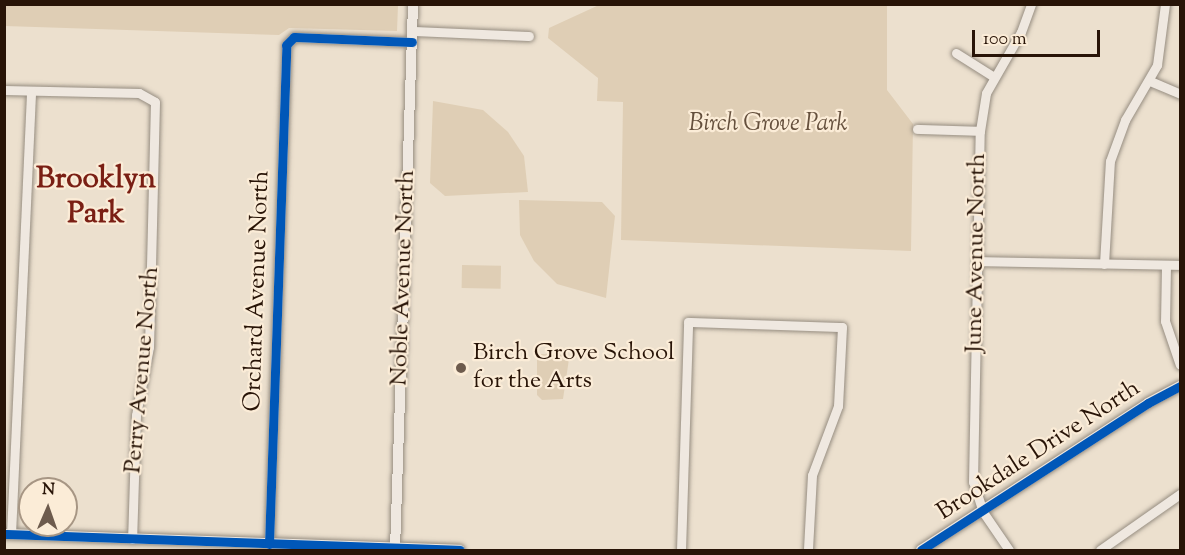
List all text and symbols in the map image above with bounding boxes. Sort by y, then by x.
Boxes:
scale bar [975,18,1102,56]
text: 100 m [983,27,1027,53]
park label: Birch Grove Park [689,111,847,139]
street label: June Avenue North [961,153,993,353]
district label: Brooklyn Park [36,162,156,232]
street label: Orchard Avenue North [239,170,277,412]
street label: Noble Avenue North [386,170,422,386]
street label: Perry Avenue North [120,265,166,475]
place label: Birch Grove School for the Arts [473,340,675,396]
marker: Birch Grove School for the Arts [454,361,468,375]
street label: Brookdale Drive North [932,375,1146,527]
north arrow [18,477,78,537]
text: N [42,479,55,502]

